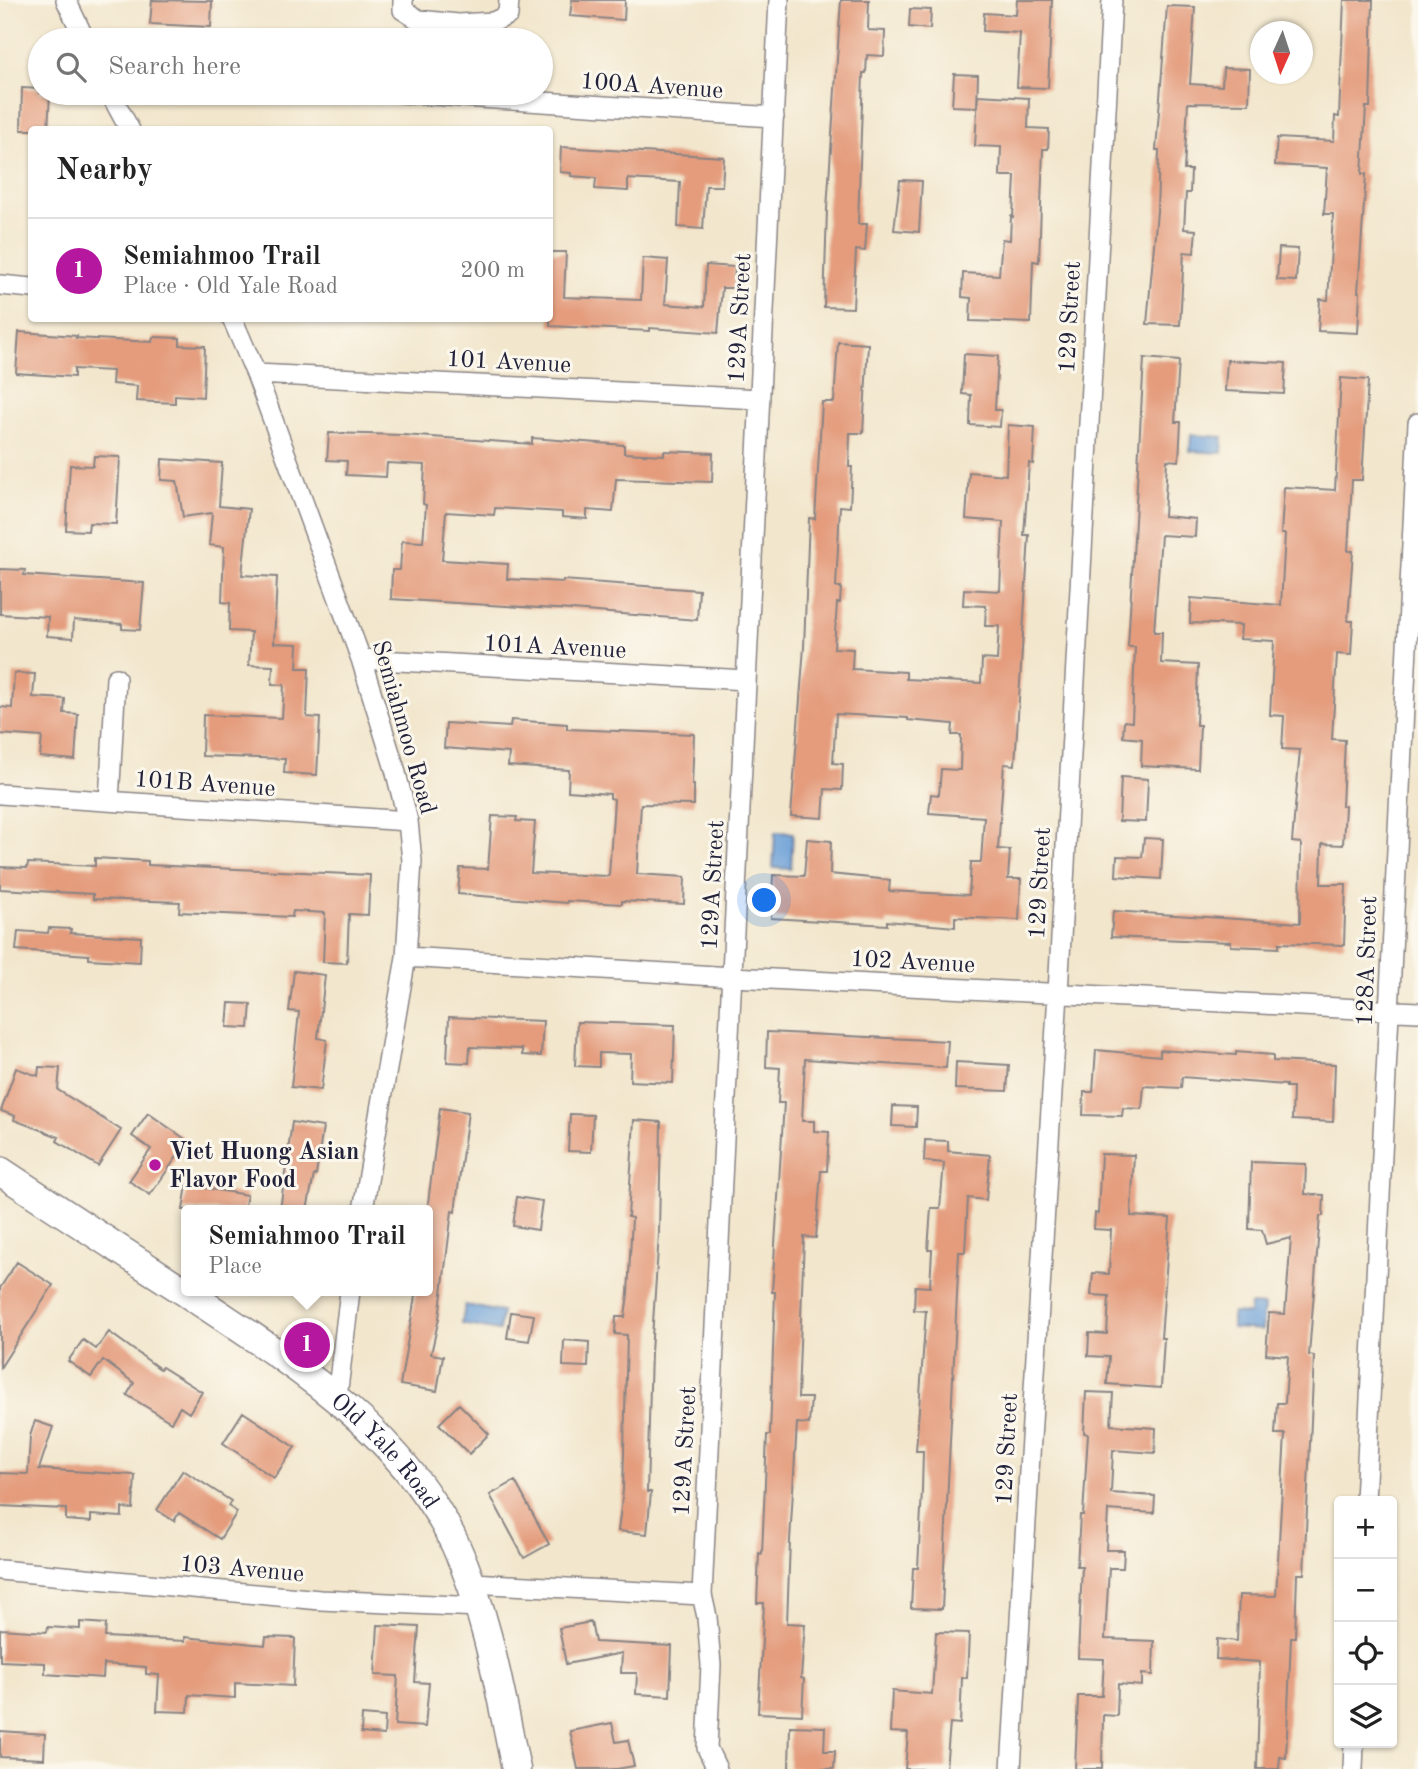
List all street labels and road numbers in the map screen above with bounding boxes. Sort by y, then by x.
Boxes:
street label: 100A Avenue [580,70,724,104]
street label: 129A Street [726,252,756,384]
street label: 129 Street [1056,261,1086,374]
street label: 101 Avenue [446,348,572,378]
street label: 101A Avenue [483,632,627,664]
street label: Semiahmoo Road [367,638,439,817]
street label: 101B Avenue [134,768,276,802]
street label: 129A Street [699,819,729,951]
street label: 129 Street [1026,827,1056,940]
street label: 128A Street [1354,895,1382,1027]
street label: 102 Avenue [850,948,976,978]
street label: 129A Street [671,1385,701,1517]
street label: Old Yale Road [326,1389,442,1514]
street label: 129 Street [993,1393,1023,1506]
street label: 103 Avenue [179,1553,305,1587]

